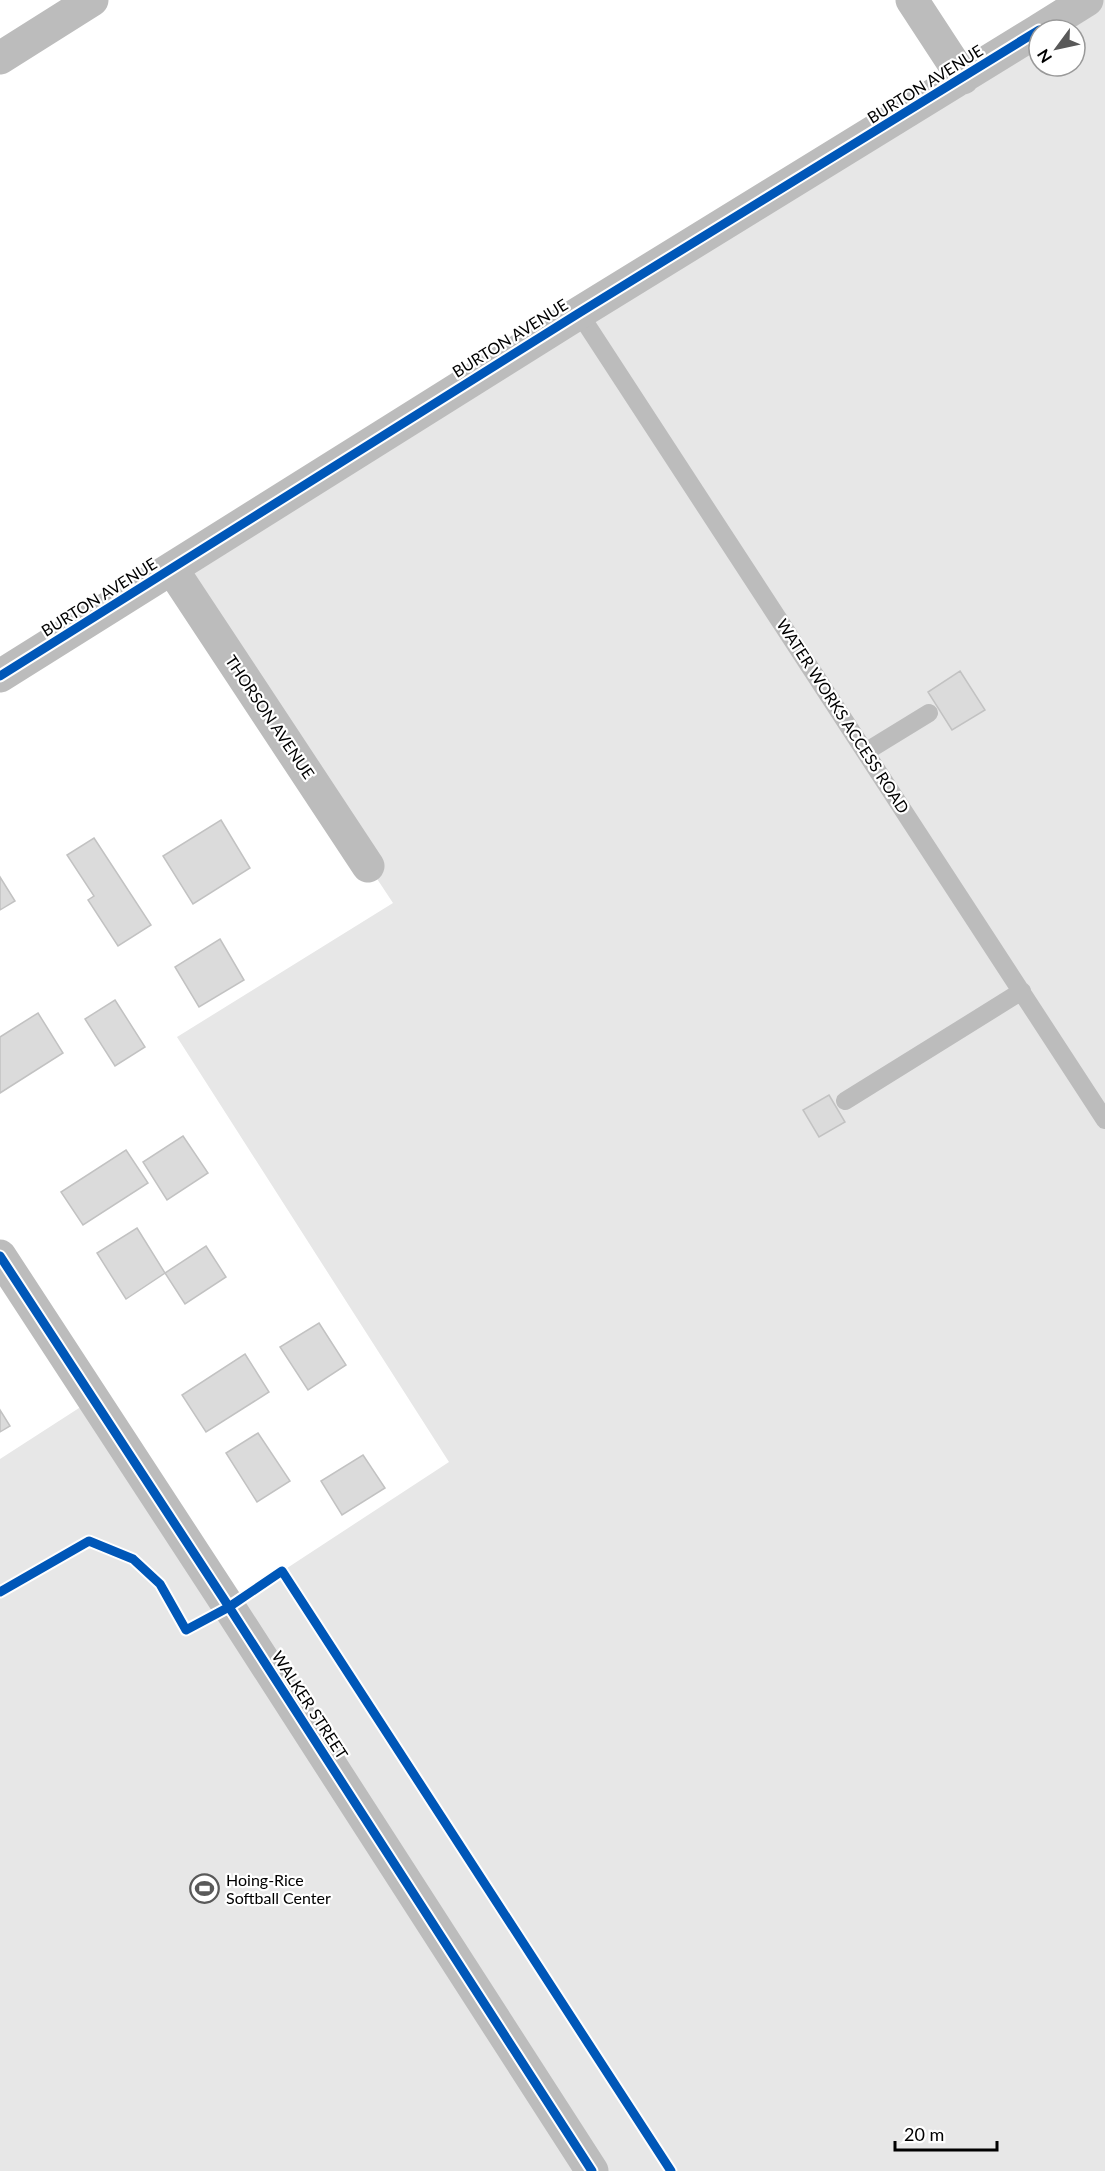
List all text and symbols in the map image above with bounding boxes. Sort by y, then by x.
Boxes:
north arrow [1027,18,1087,78]
street label: BURTON AVENUE [863,40,986,127]
text: N [1033,46,1055,67]
street label: BURTON AVENUE [448,294,571,381]
street label: BURTON AVENUE [37,553,160,640]
street label: WATER WORKS ACCESS ROAD [773,615,913,817]
street label: THORSON AVENUE [222,651,319,782]
street label: WALKER STREET [268,1647,353,1763]
place label: Hoing-Rice Softball Center [226,1870,331,1907]
sports icon: Hoing-Rice Softball Center [189,1873,221,1905]
scale bar [895,2114,997,2152]
text: 20 m [904,2123,944,2145]

